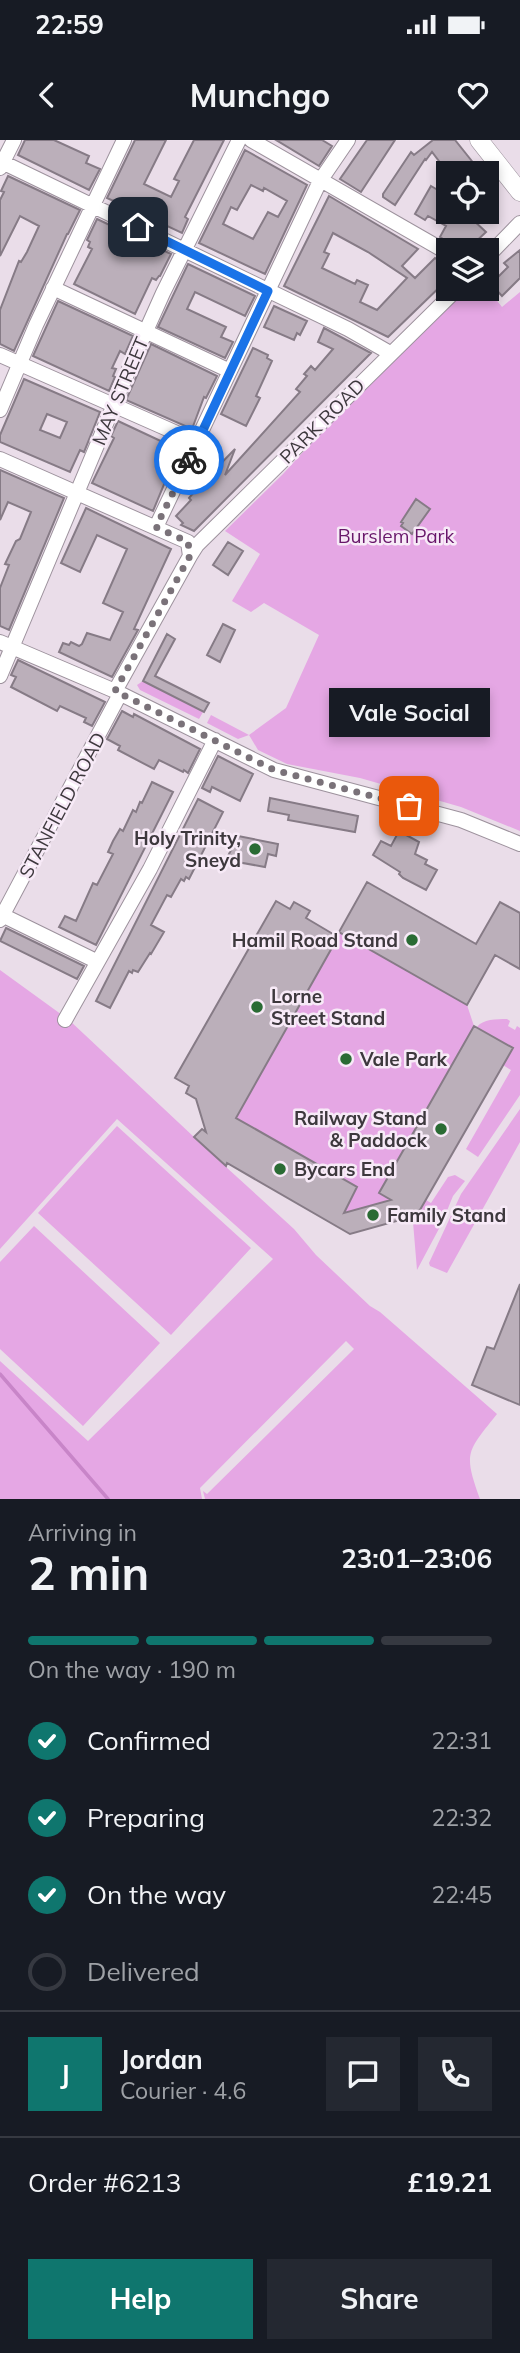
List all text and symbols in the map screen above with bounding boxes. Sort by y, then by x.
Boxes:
text: 22:59 [35,8,104,41]
text: Munchgo [190,75,330,115]
icon: back [28,76,66,114]
icon: heart [454,76,492,114]
map controls [436,161,499,301]
button: locate [436,161,499,224]
pin [108,197,168,257]
icon: home [119,208,157,246]
button: layers [436,238,499,301]
street label: MAY STREET [86,333,154,449]
street label: PARK ROAD [274,373,370,469]
courier [154,425,224,495]
icon: bike [170,441,208,479]
park label: Burslem Park [338,524,455,548]
callout: Vale Social [328,687,490,736]
text: Vale Social [349,698,470,727]
street label: STANFIELD ROAD [13,728,111,882]
pin [379,776,439,836]
icon: bag [390,787,428,825]
place label: Holy Trinity, Sneyd [134,826,241,872]
marker: Holy Trinity, Sneyd [247,841,263,857]
place label: Hamil Road Stand [232,928,398,952]
marker: Hamil Road Stand [404,932,420,948]
place label: Lorne Street Stand [271,984,385,1030]
marker: Lorne Street Stand [249,999,265,1015]
place label: Vale Park [359,1047,447,1071]
marker: Vale Park [338,1051,354,1067]
place label: Railway Stand & Paddock [294,1106,428,1152]
marker: Railway Stand & Paddock [433,1121,449,1137]
place label: Bycars End [294,1157,395,1181]
marker: Bycars End [272,1161,288,1177]
place label: Family Stand [387,1203,506,1227]
marker: Family Stand [365,1207,381,1223]
text: Arriving in [28,1518,137,1547]
text: 23:01–23:06 [341,1542,492,1575]
text: 2 min [28,1544,149,1602]
text: On the way · 190 m [28,1655,236,1684]
icon: check [28,1722,66,1760]
text: Confirmed [87,1724,211,1757]
text: 22:31 [432,1726,492,1755]
icon: check [28,1799,66,1837]
text: Preparing [87,1801,205,1834]
text: 22:32 [432,1803,492,1832]
icon: check [28,1876,66,1914]
text: On the way [87,1878,226,1911]
text: 22:45 [432,1880,492,1909]
text: Delivered [87,1955,200,1988]
button: chat [326,2037,400,2111]
button: phone [418,2037,492,2111]
text: Jordan [120,2043,203,2076]
text: J [60,2058,70,2091]
text: Courier · 4.6 [120,2076,246,2105]
text: Order #6213 [28,2166,181,2199]
text: £19.21 [408,2166,492,2199]
button: Help [28,2259,253,2339]
button: Share [267,2259,492,2339]

